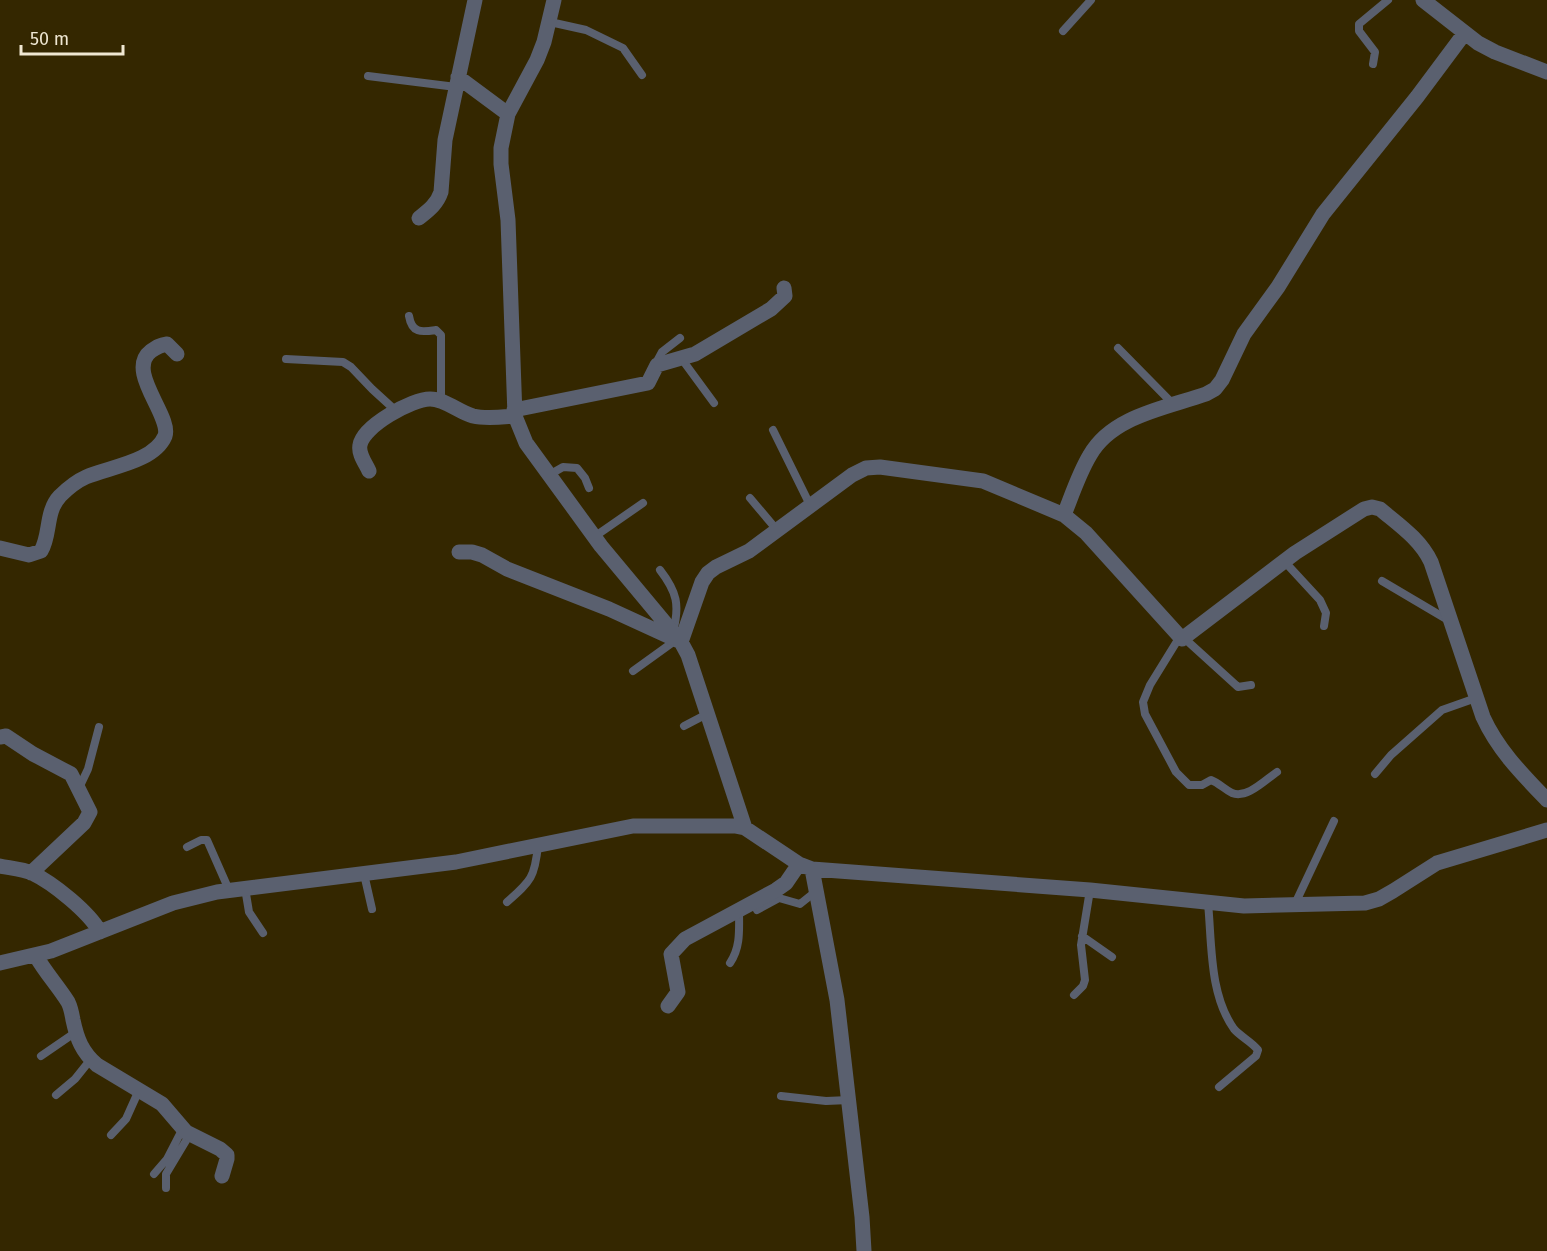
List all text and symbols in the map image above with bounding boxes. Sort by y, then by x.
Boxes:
scale bar [21,18,123,56]
text: 50 m [30,28,69,50]

